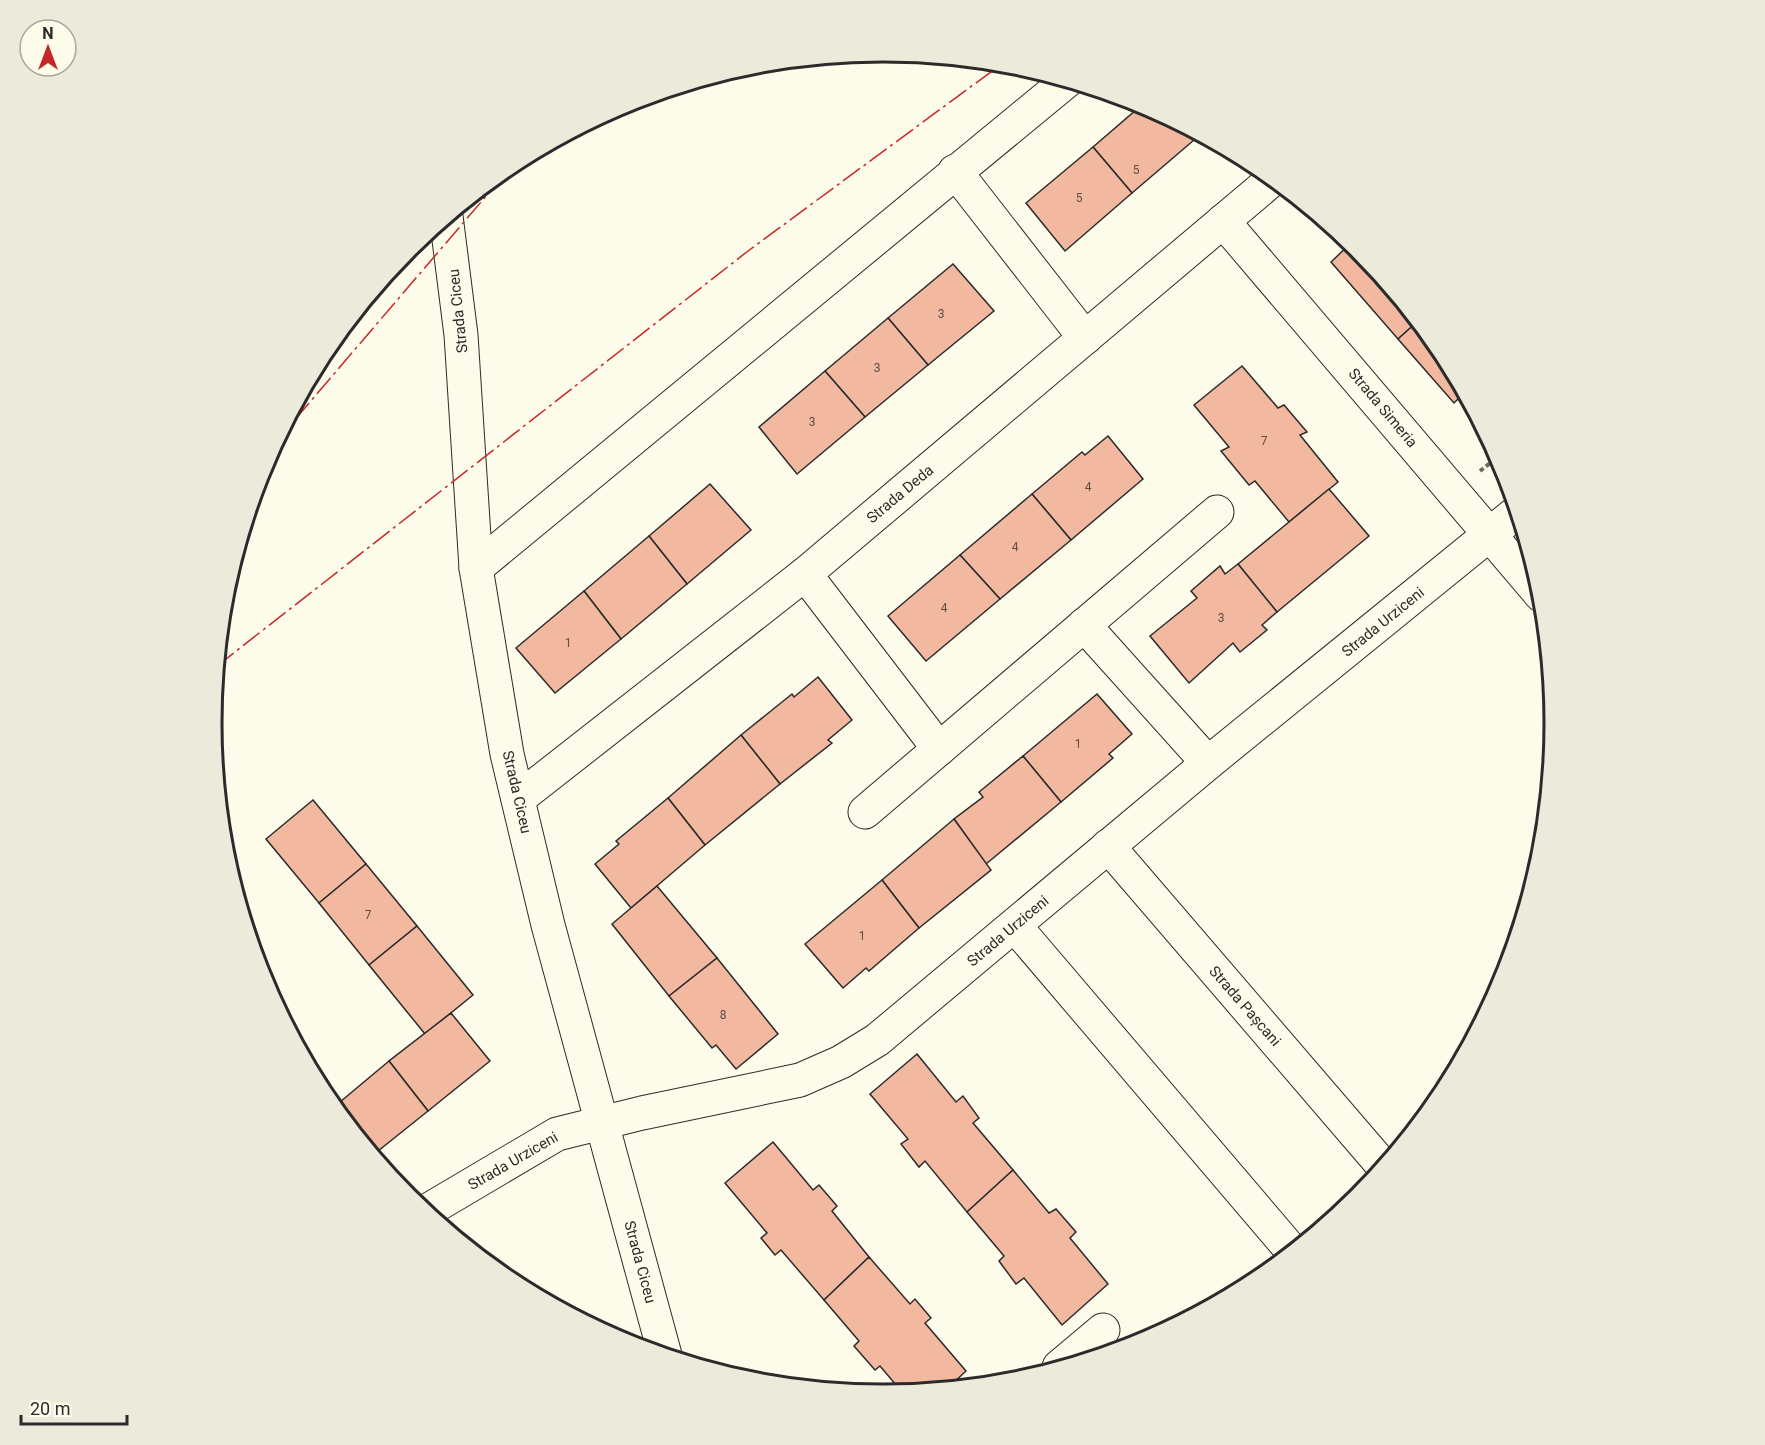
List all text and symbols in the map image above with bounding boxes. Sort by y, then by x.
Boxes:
north arrow [18,18,78,78]
text: N [42,24,54,43]
house number: 5 [1133,163,1140,177]
house number: 5 [1076,191,1083,205]
street label: Strada Ciceu [445,268,471,354]
house number: 3 [938,307,944,321]
house number: 3 [874,361,880,375]
street label: Strada Simeria [1345,365,1421,451]
house number: 3 [809,415,815,429]
house number: 7 [1261,434,1268,448]
street label: Strada Deda [863,461,937,527]
house number: 4 [1085,480,1092,494]
house number: 4 [1012,540,1019,554]
street label: Strada Urziceni [1338,583,1428,661]
house number: 4 [941,601,948,615]
house number: 3 [1218,611,1224,625]
house number: 1 [565,636,571,650]
house number: 1 [1075,737,1081,751]
street label: Strada Ciceu [499,749,535,835]
street label: Strada Urziceni [964,892,1052,970]
house number: 7 [365,908,372,922]
house number: 1 [859,929,865,943]
street label: Strada Pașcani [1205,962,1285,1050]
house number: 8 [720,1008,727,1022]
street label: Strada Urziceni [465,1128,561,1194]
street label: Strada Ciceu [620,1219,660,1305]
scale bar [21,1388,128,1426]
text: 20 m [30,1398,70,1419]

